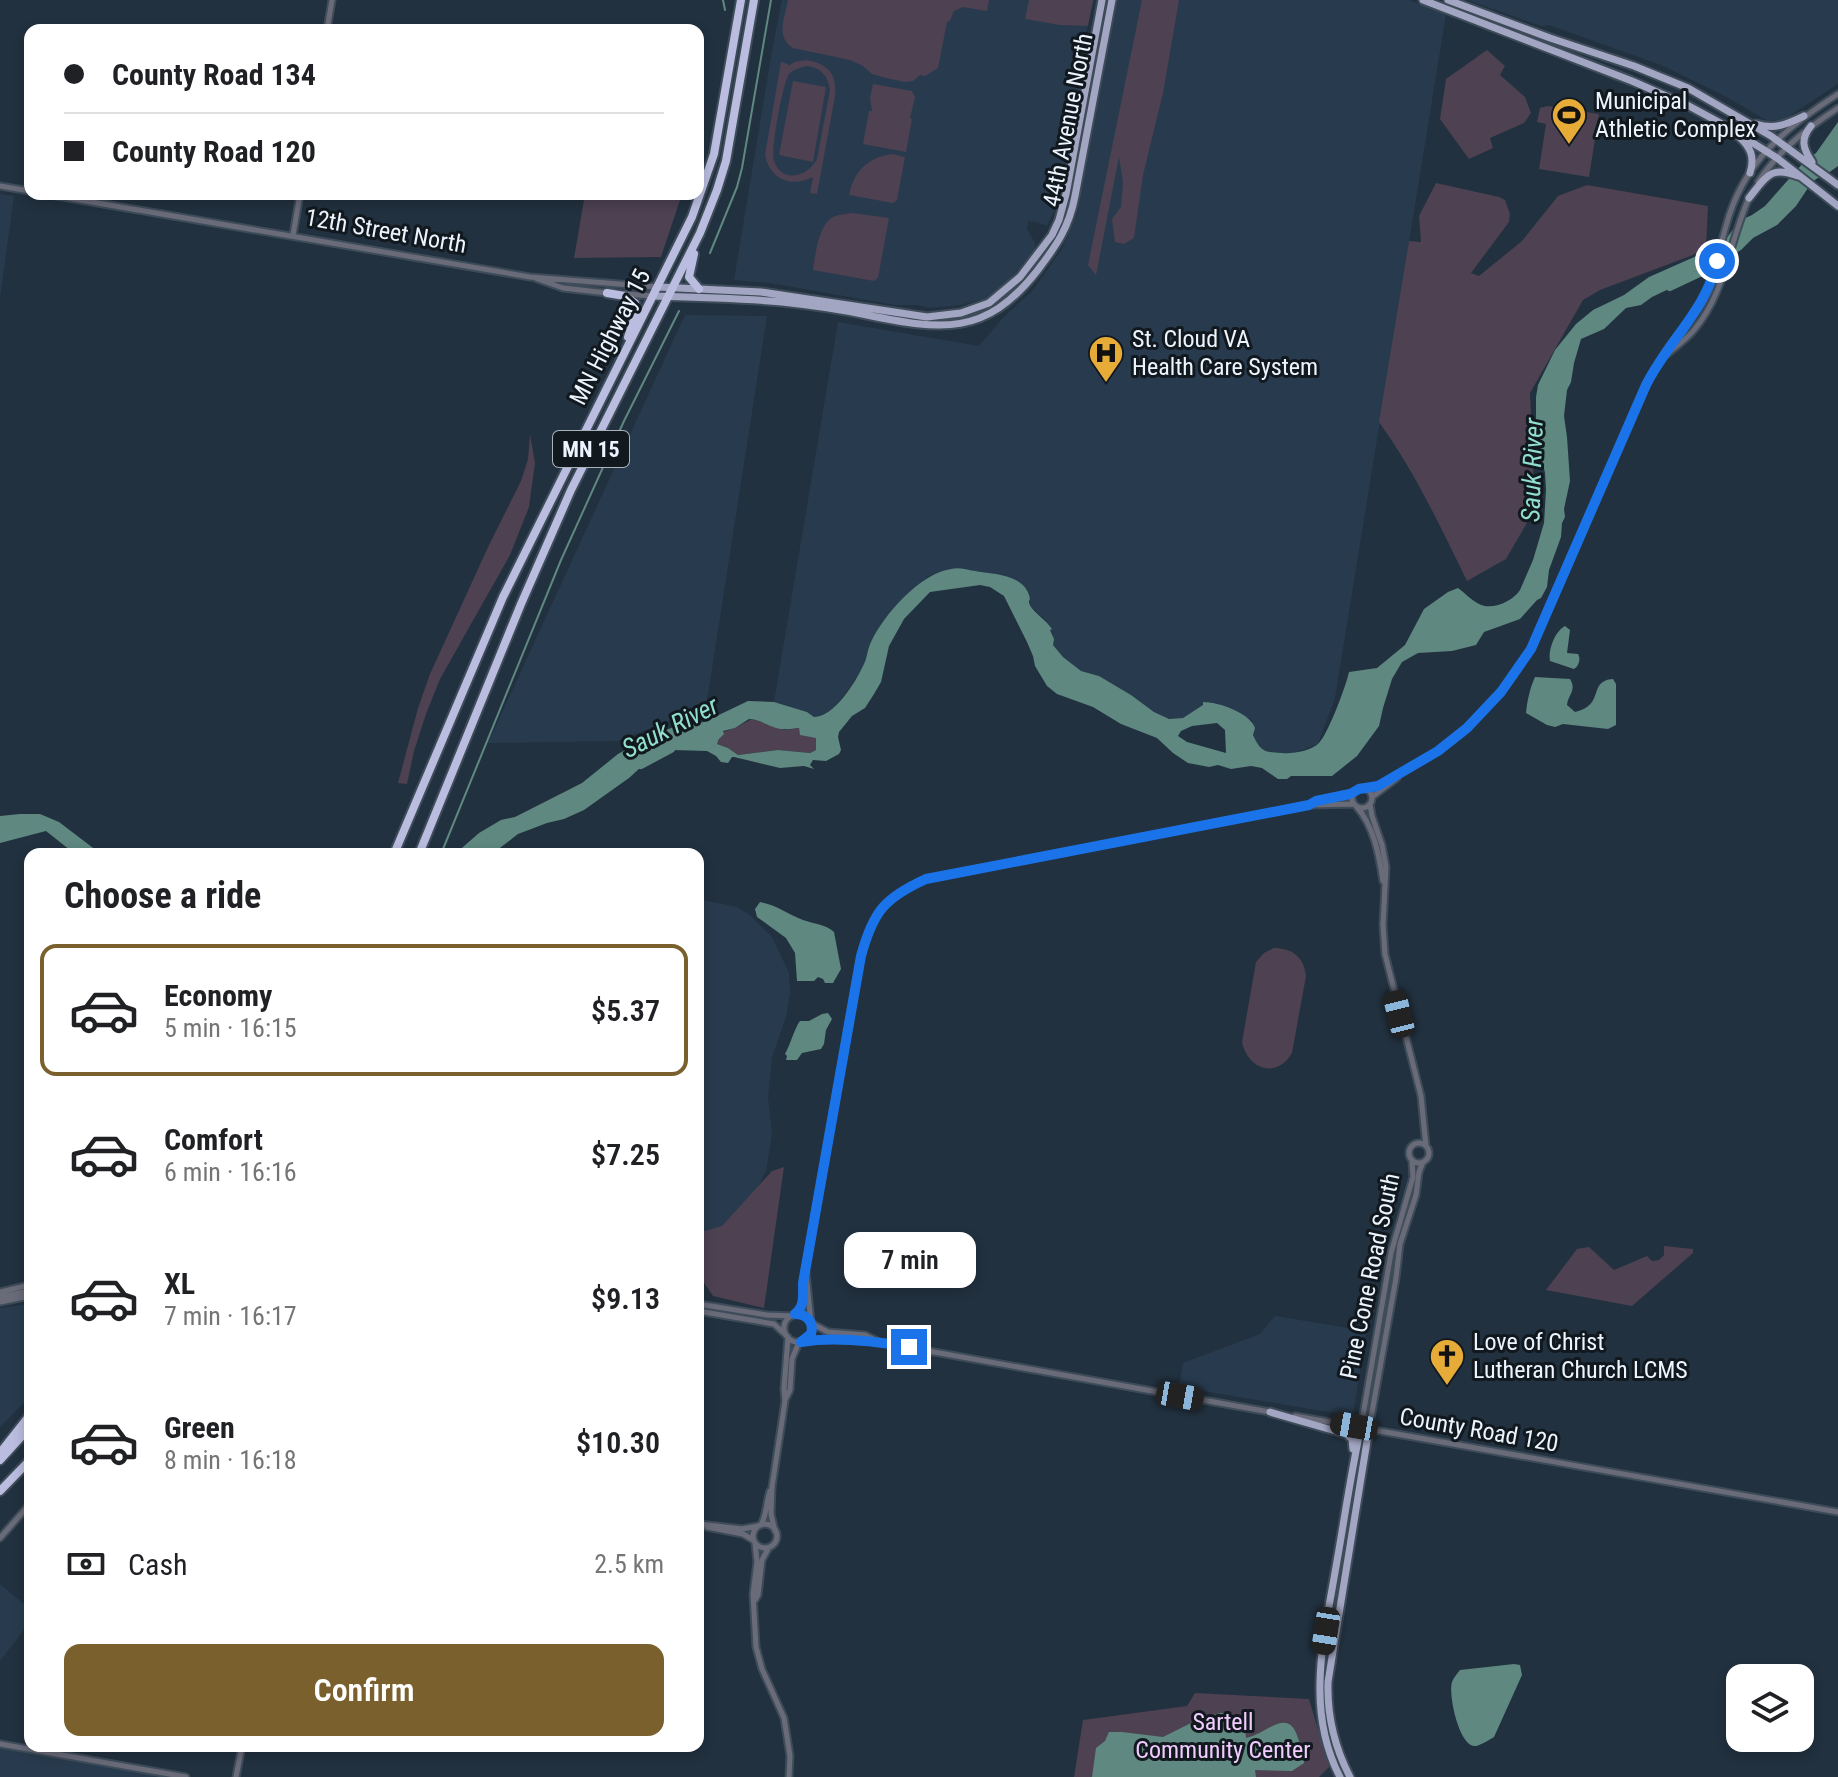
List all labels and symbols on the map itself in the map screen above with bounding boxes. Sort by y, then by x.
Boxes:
street label: 44th Avenue North [1037,31,1099,209]
place label: Municipal Athletic Complex [1595,87,1756,143]
sports icon: Municipal Athletic Complex [1550,96,1588,146]
street label: 12th Street North [303,203,469,259]
route start [1699,243,1735,279]
street label: MN Highway 15 [564,265,656,409]
place label: St. Cloud VA Health Care System [1132,325,1318,381]
hospital icon: St. Cloud VA Health Care System [1087,334,1125,384]
water label: Sauk River [1515,416,1549,522]
road number: MN 15 [553,431,629,467]
water label: Sauk River [617,689,724,764]
car [1382,988,1416,1040]
street label: Pine Cone Road South [1335,1171,1405,1381]
callout: 7 min [843,1231,975,1287]
place label: Love of Christ Lutheran Church LCMS [1473,1328,1688,1384]
route end [891,1329,927,1365]
church icon: Love of Christ Lutheran Church LCMS [1428,1337,1466,1387]
car [1154,1380,1206,1412]
street label: County Road 120 [1397,1402,1561,1458]
car [1328,1410,1380,1442]
car [1310,1605,1342,1657]
park label: Sartell Community Center [1135,1708,1311,1764]

